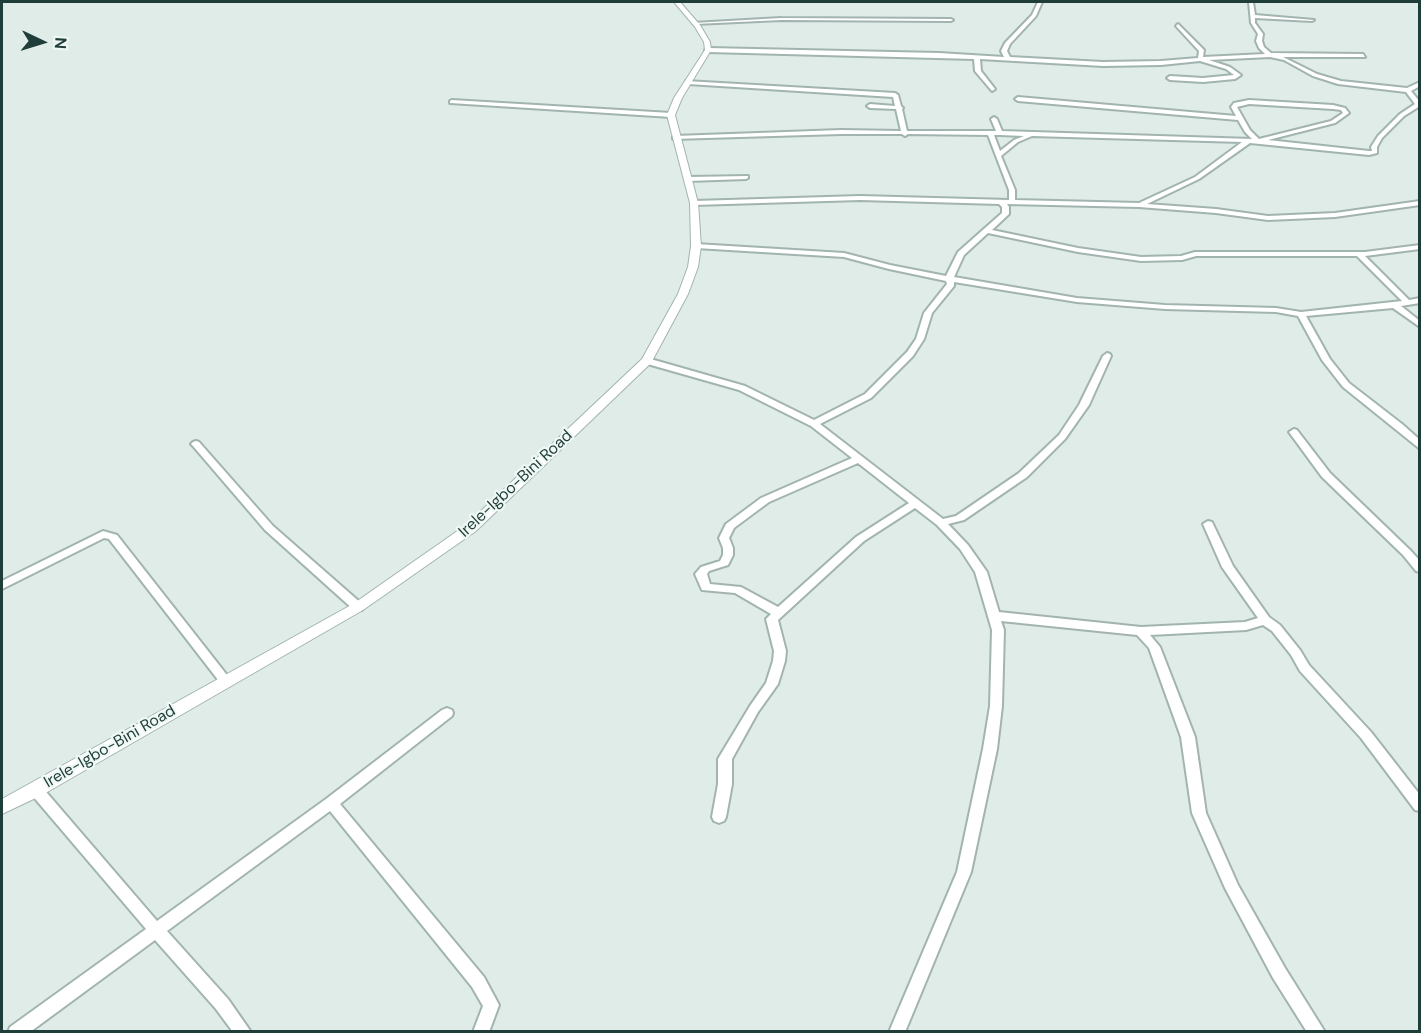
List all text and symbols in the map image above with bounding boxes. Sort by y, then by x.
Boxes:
north arrow [12,12,72,72]
text: N [50,37,71,50]
street label: Irele-Igbo-Bini Road [455,426,577,542]
street label: Irele-Igbo-Bini Road [41,702,179,792]

